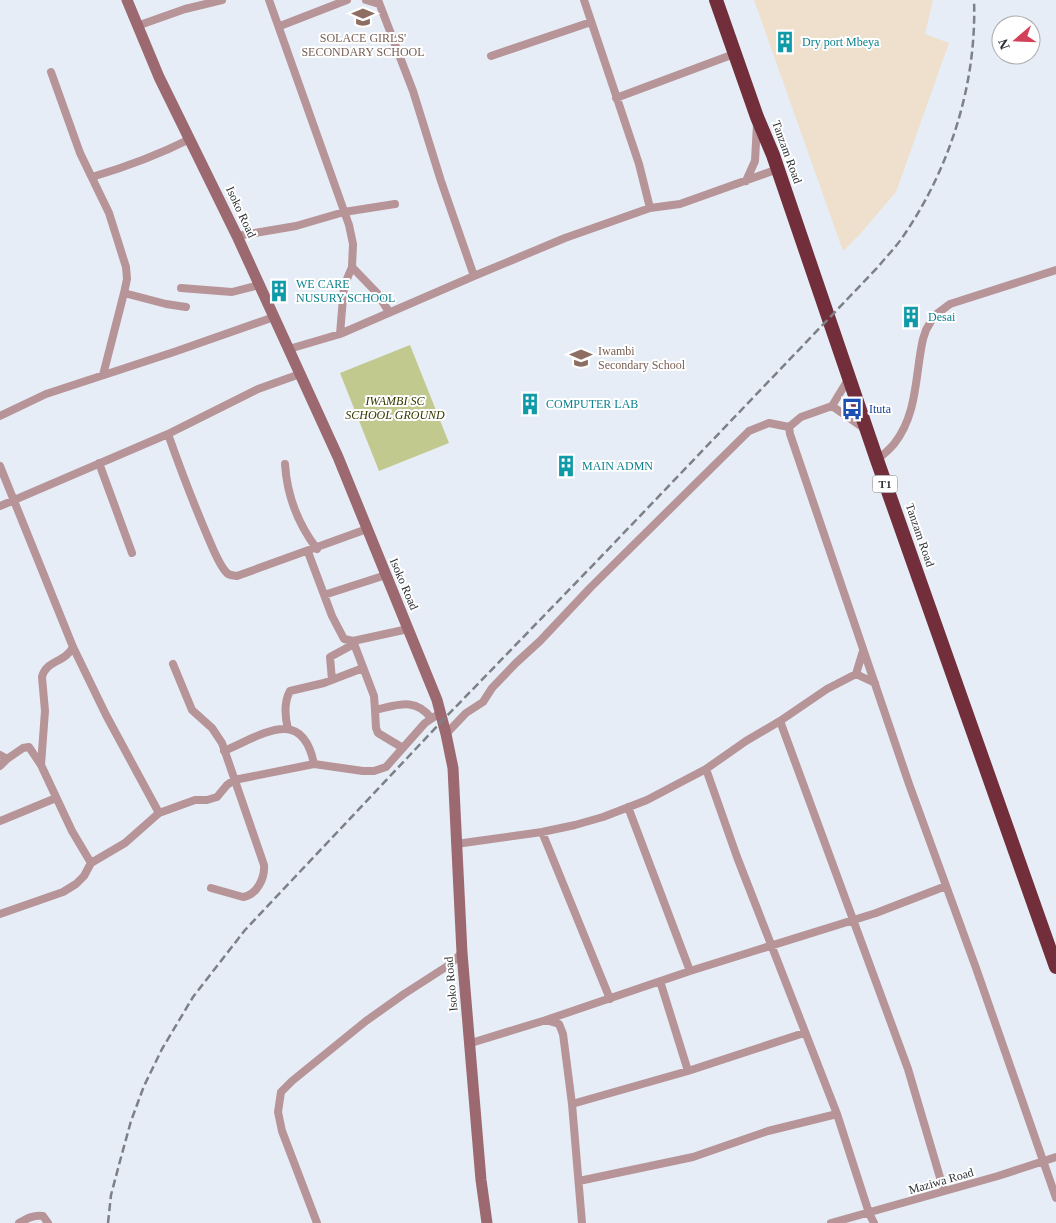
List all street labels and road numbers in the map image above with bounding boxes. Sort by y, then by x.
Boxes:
street label: Tanzam Road [769,119,805,185]
street label: Isoko Road [223,184,259,240]
road number: T1 [872,476,898,492]
street label: Tanzam Road [903,501,937,569]
street label: Isoko Road [387,556,421,612]
street label: Isoko Road [442,956,460,1012]
street label: Maziwa Road [907,1165,975,1197]

